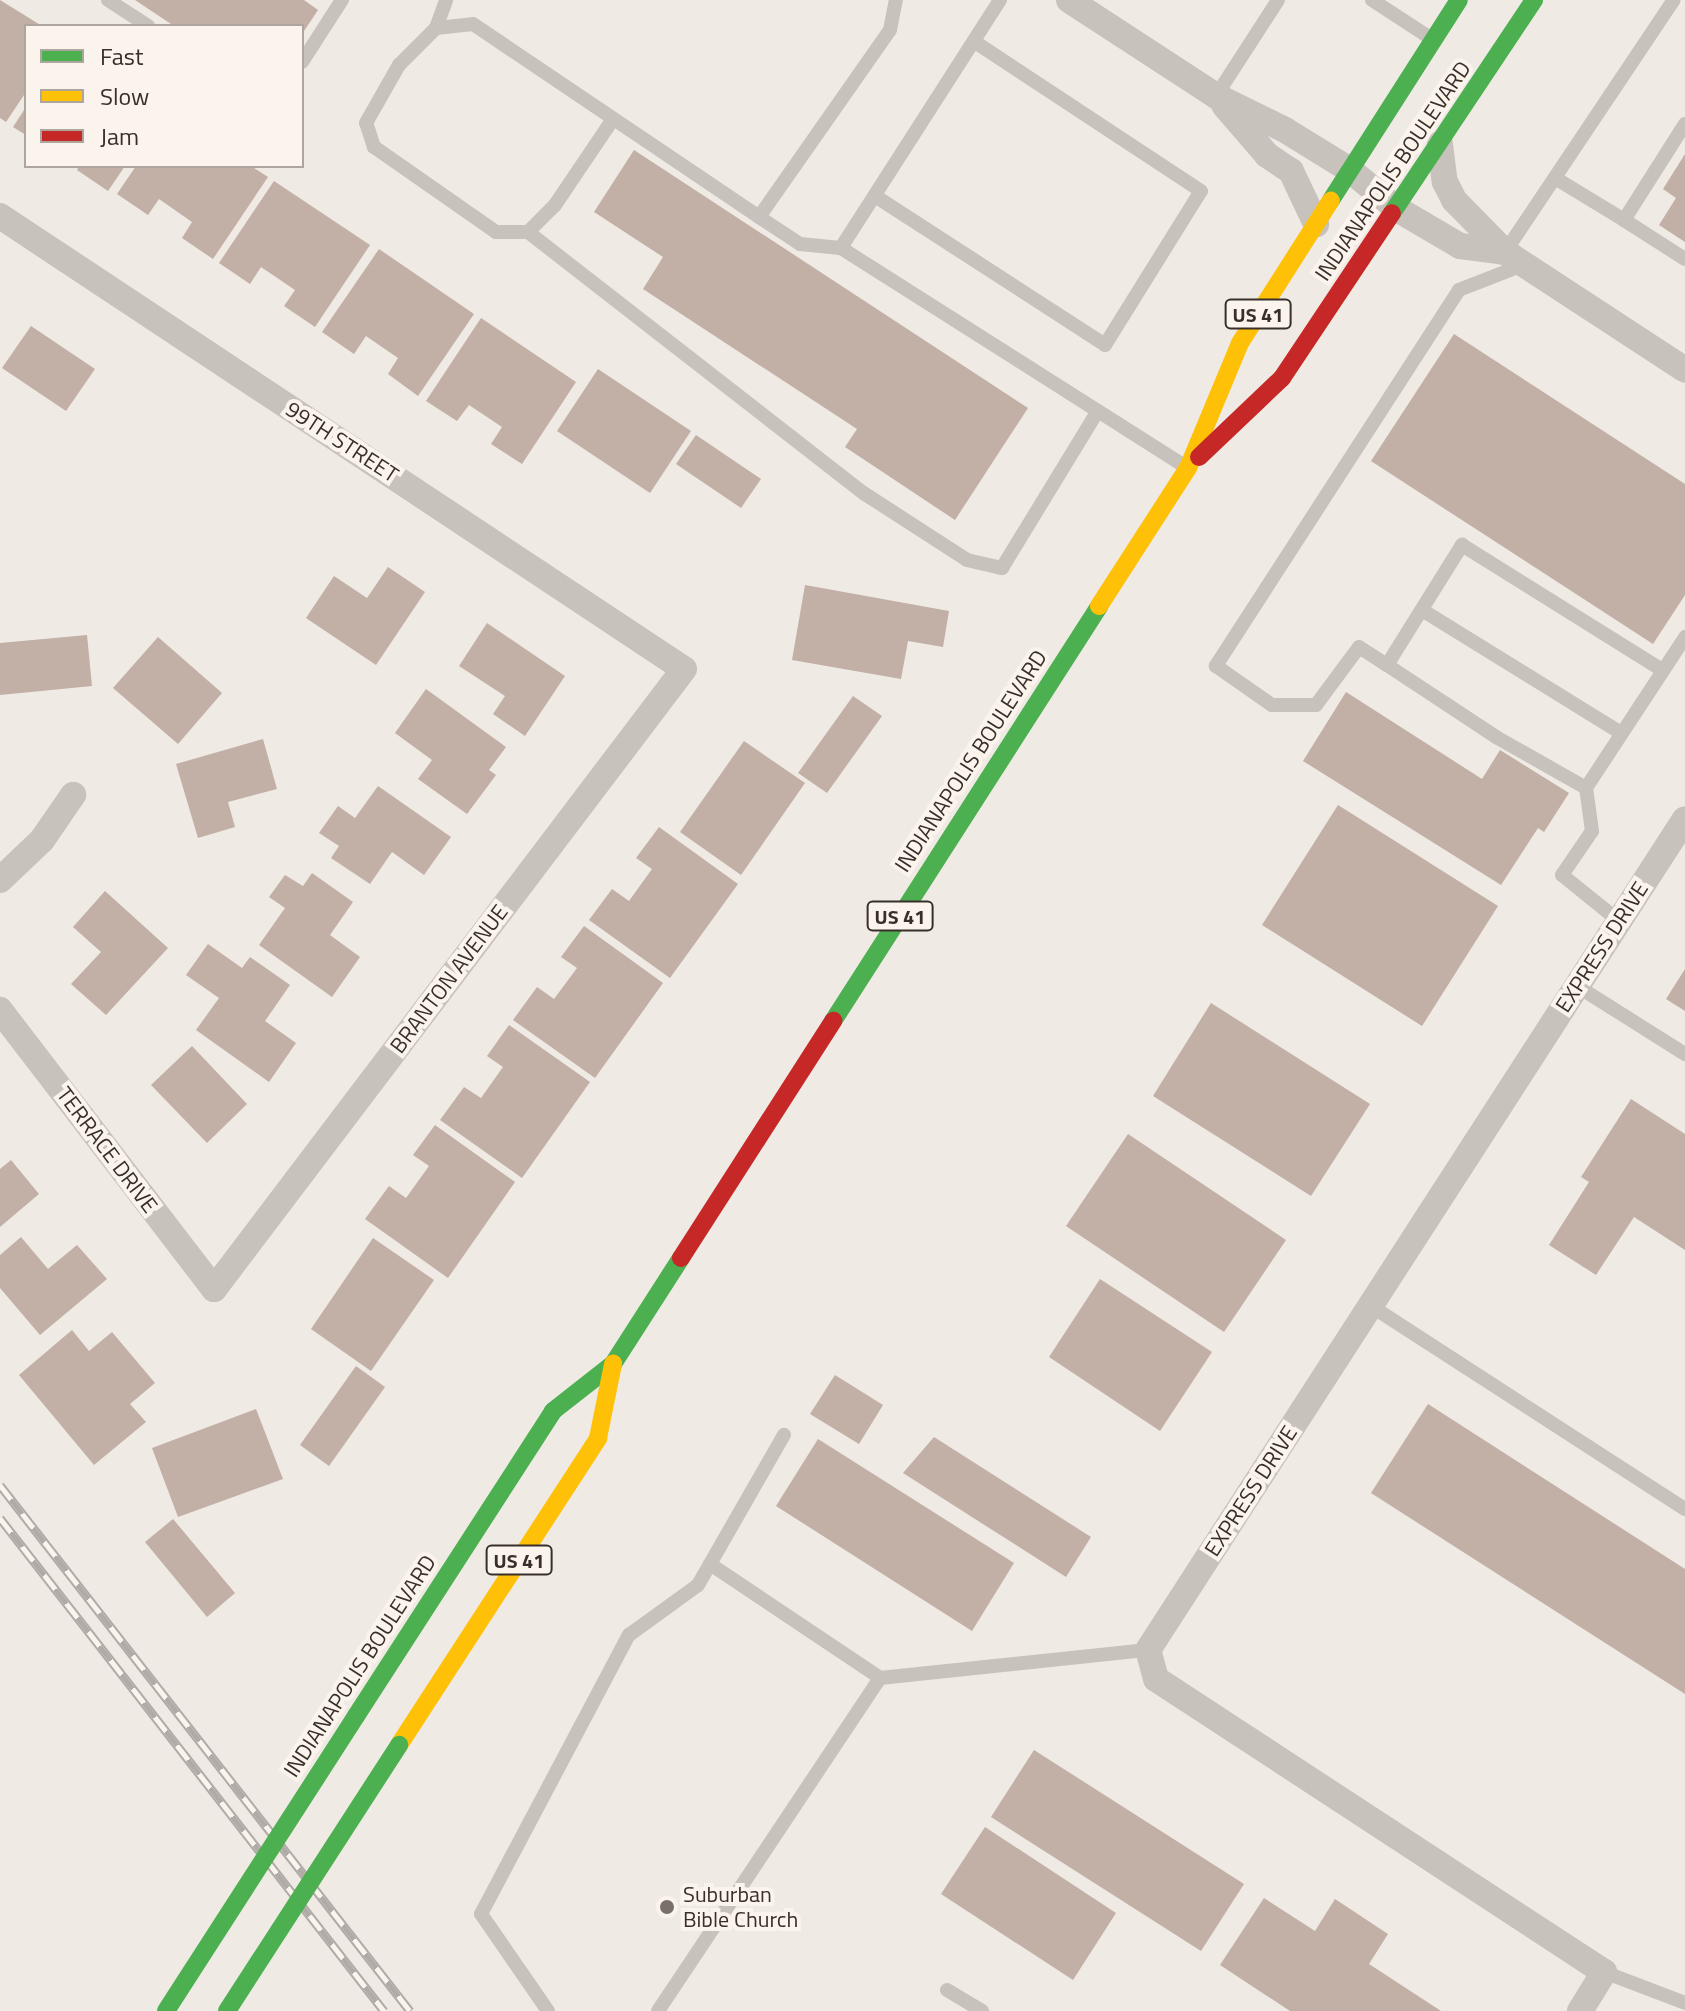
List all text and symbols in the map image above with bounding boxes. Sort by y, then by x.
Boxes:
legend [24,24,304,168]
text: Fast [100,38,143,74]
street label: INDIANAPOLIS BOULEVARD [1310,56,1476,286]
text: Slow [100,78,149,114]
text: Jam [100,118,139,154]
road number: US 41 [1224,298,1292,330]
street label: 99TH STREET [281,396,403,488]
street label: INDIANAPOLIS BOULEVARD [889,645,1053,877]
street label: EXPRESS DRIVE [1550,877,1654,1017]
street label: BRANTON AVENUE [385,900,513,1058]
road number: US 41 [866,900,934,932]
street label: TERRACE DRIVE [51,1082,163,1218]
street label: EXPRESS DRIVE [1199,1421,1303,1561]
road number: US 41 [485,1544,553,1576]
street label: INDIANAPOLIS BOULEVARD [278,1550,442,1782]
place label: Suburban Bible Church [683,1881,798,1932]
marker: Suburban Bible Church [658,1898,676,1916]

